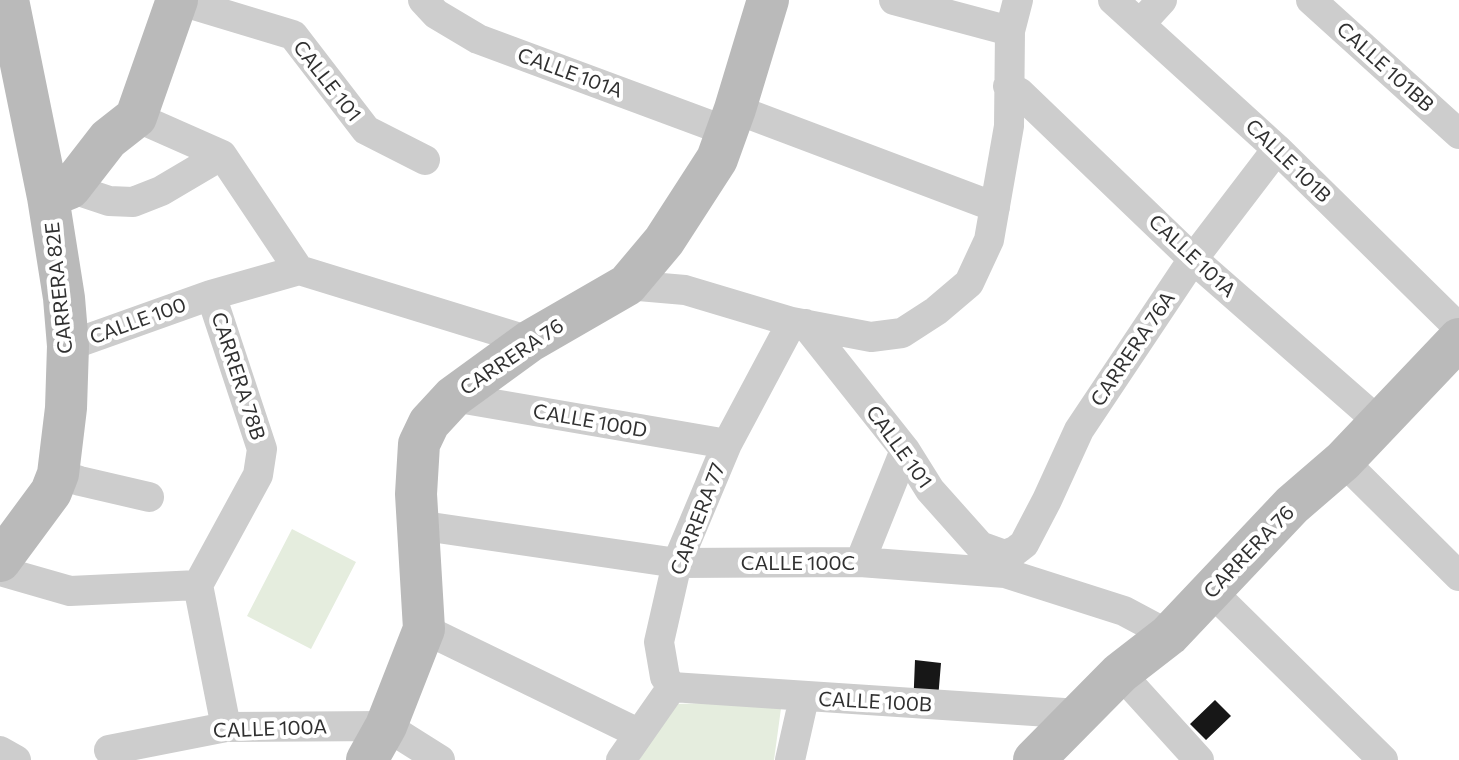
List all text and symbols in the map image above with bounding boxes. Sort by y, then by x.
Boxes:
street label: CALLE 101BB [1332,17,1438,117]
street label: CALLE 101 [288,36,366,126]
street label: CALLE 101A [514,43,626,103]
street label: CALLE 101B [1240,114,1336,208]
street label: CALLE 101A [1144,210,1240,302]
street label: CARRERA 82E [40,221,78,355]
street label: CARRERA 76A [1086,287,1180,411]
street label: CALLE 100 [87,292,189,350]
street label: CARRERA 78B [206,309,270,443]
street label: CARRERA 76 [456,314,568,400]
street label: CALLE 100D [531,399,649,443]
street label: CALLE 101 [861,401,937,493]
street label: CARRERA 77 [666,459,730,579]
street label: CARRERA 76 [1199,501,1299,603]
street label: CALLE 100C [741,551,855,575]
street label: CALLE 100B [818,687,932,717]
street label: CALLE 100A [213,715,327,743]

